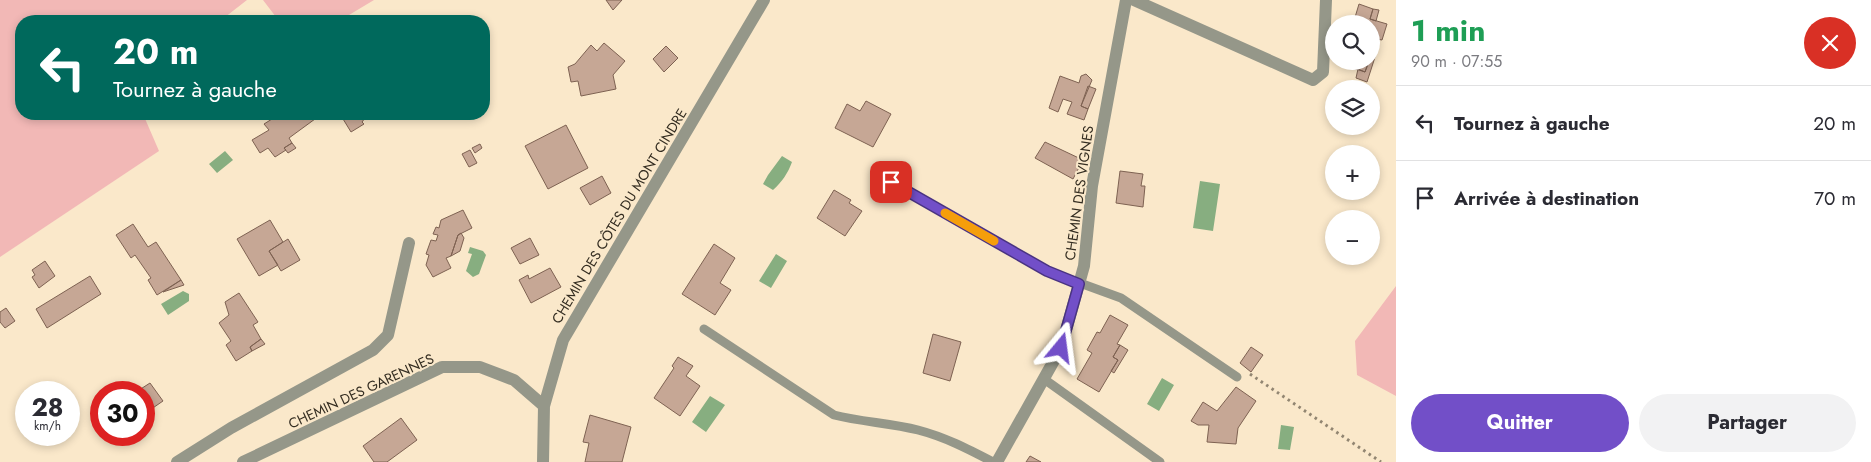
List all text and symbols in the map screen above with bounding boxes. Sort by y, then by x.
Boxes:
text: 1 min [1411,9,1485,52]
map controls [1325,15,1380,265]
button: search [1325,15,1380,70]
button: close [1804,17,1856,69]
text: 20 m [113,27,198,77]
icon: left [30,35,95,100]
text: 90 m · 07:55 [1411,50,1502,73]
text: Tournez à gauche [113,73,277,105]
button: layers [1325,80,1380,135]
street label: CHEMIN DES CÔTES DU MONT CINDRE [547,105,691,327]
icon: left [1411,109,1439,137]
text: Tournez à gauche [1454,110,1610,137]
text: 20 m [1813,110,1856,137]
street label: CHEMIN DES VIGNES [1060,124,1098,262]
button: + [1325,145,1380,200]
pin [870,161,912,203]
icon: arrive [877,168,905,196]
icon: arrive [1411,184,1439,212]
text: Arrivée à destination [1454,185,1639,212]
text: 70 m [1814,185,1856,212]
button: − [1325,210,1380,265]
position arrow [1034,321,1086,373]
street label: CHEMIN DES GARENNES [285,348,437,434]
speed limit sign: 30 [90,381,155,446]
text: 28 [31,389,64,425]
button: Quitter [1411,394,1629,452]
button: Partager [1639,394,1856,452]
text: km/h [34,417,61,435]

